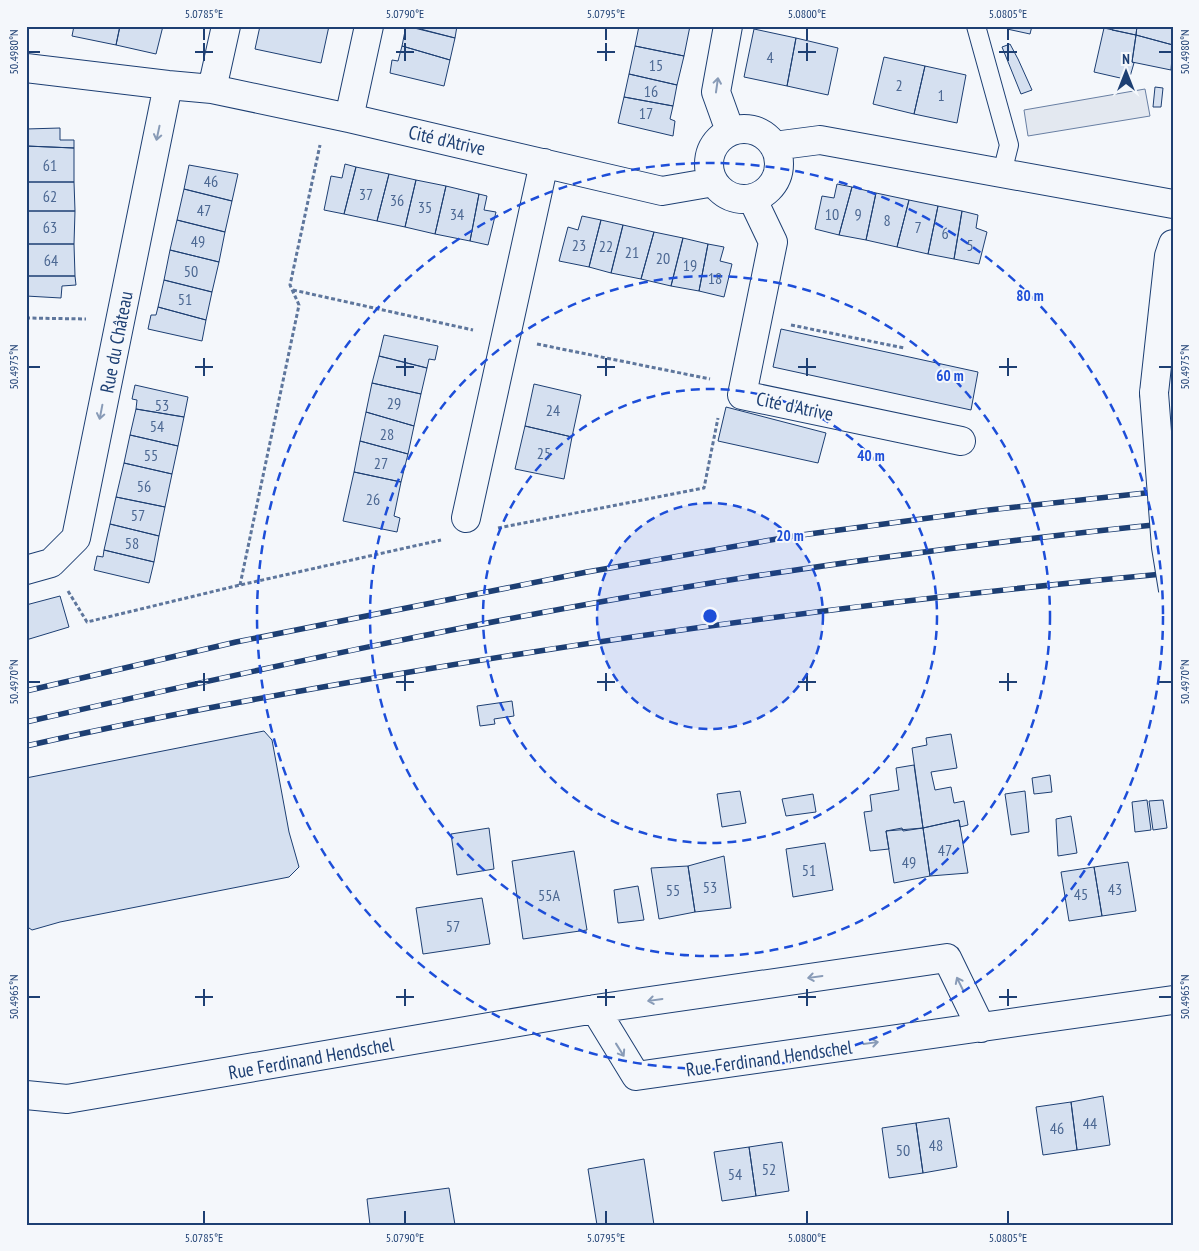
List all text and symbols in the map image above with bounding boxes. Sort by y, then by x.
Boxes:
text: 5.0785°E [185,6,223,21]
text: 5.0790°E [386,6,424,21]
text: 5.0795°E [587,6,625,21]
text: 5.0800°E [788,6,826,21]
text: 5.0805°E [989,6,1027,21]
text: 50.4980°N [6,29,21,75]
text: 50.4980°N [1177,29,1192,75]
house number: 4 [766,47,774,67]
north arrow [1102,48,1152,98]
text: N [1122,50,1130,68]
house number: 15 [649,55,663,75]
house number: 2 [895,75,903,95]
one-way arrow [712,78,722,94]
house number: 16 [644,81,658,101]
house number: 1 [937,85,945,105]
house number: 17 [639,103,653,123]
street label: Cité d'Atrive [406,120,488,161]
one-way arrow [153,125,162,141]
house number: 61 [43,155,57,175]
house number: 46 [204,171,218,191]
house number: 37 [359,184,373,204]
house number: 62 [43,186,57,206]
house number: 36 [390,190,404,210]
house number: 35 [418,197,432,217]
house number: 47 [197,200,211,220]
house number: 34 [450,204,464,224]
house number: 10 [825,204,839,224]
house number: 9 [854,204,862,224]
house number: 8 [883,210,891,230]
house number: 63 [43,217,57,237]
house number: 7 [914,217,922,237]
house number: 6 [941,223,949,243]
house number: 49 [191,231,205,251]
house number: 23 [572,235,586,255]
house number: 5 [966,235,974,255]
house number: 22 [599,236,613,256]
house number: 21 [625,242,639,262]
house number: 20 [656,248,670,268]
house number: 64 [44,250,58,270]
house number: 19 [683,255,697,275]
house number: 50 [184,261,198,281]
house number: 18 [708,268,722,288]
text: 80 m [1016,286,1044,305]
street label: Rue du Château [94,289,138,395]
house number: 51 [178,289,192,309]
text: 50.4975°N [6,344,21,390]
text: 50.4975°N [1177,344,1192,390]
text: 60 m [936,366,964,385]
street label: Cité d'Atrive [754,386,836,426]
house number: 29 [387,393,401,413]
house number: 53 [155,395,169,415]
house number: 24 [546,400,560,420]
one-way arrow [96,404,106,420]
house number: 54 [150,416,164,436]
house number: 28 [380,424,394,444]
house number: 25 [537,443,551,463]
house number: 55 [144,445,158,465]
text: 40 m [857,446,885,465]
house number: 27 [374,453,388,473]
house number: 56 [137,476,151,496]
house number: 26 [366,489,380,509]
house number: 57 [131,505,145,525]
text: 20 m [776,526,804,545]
house number: 58 [125,533,139,553]
centre of rings [701,607,719,625]
text: 50.4970°N [6,659,21,705]
text: 50.4970°N [1177,659,1192,705]
house number: 47 [938,840,952,860]
house number: 49 [902,852,916,872]
house number: 51 [802,860,816,880]
house number: 53 [703,877,717,897]
house number: 43 [1108,879,1122,899]
house number: 55 [666,880,680,900]
house number: 45 [1074,884,1088,904]
house number: 55A [538,885,560,905]
house number: 57 [446,916,460,936]
one-way arrow [808,972,824,982]
text: 50.4965°N [6,974,21,1020]
text: 50.4965°N [1177,974,1192,1020]
one-way arrow [955,977,964,992]
one-way arrow [647,995,663,1005]
street label: Rue Ferdinand Hendschel [226,1032,396,1084]
street label: Rue Ferdinand Hendschel [684,1034,854,1082]
one-way arrow [863,1038,879,1048]
one-way arrow [616,1043,626,1057]
house number: 44 [1083,1113,1097,1133]
house number: 46 [1050,1118,1064,1138]
house number: 48 [929,1135,943,1155]
house number: 50 [896,1140,910,1160]
house number: 52 [762,1159,776,1179]
house number: 54 [728,1164,742,1184]
text: 5.0785°E [185,1230,223,1245]
text: 5.0790°E [386,1230,424,1245]
text: 5.0795°E [587,1230,625,1245]
text: 5.0800°E [788,1230,826,1245]
text: 5.0805°E [989,1230,1027,1245]

